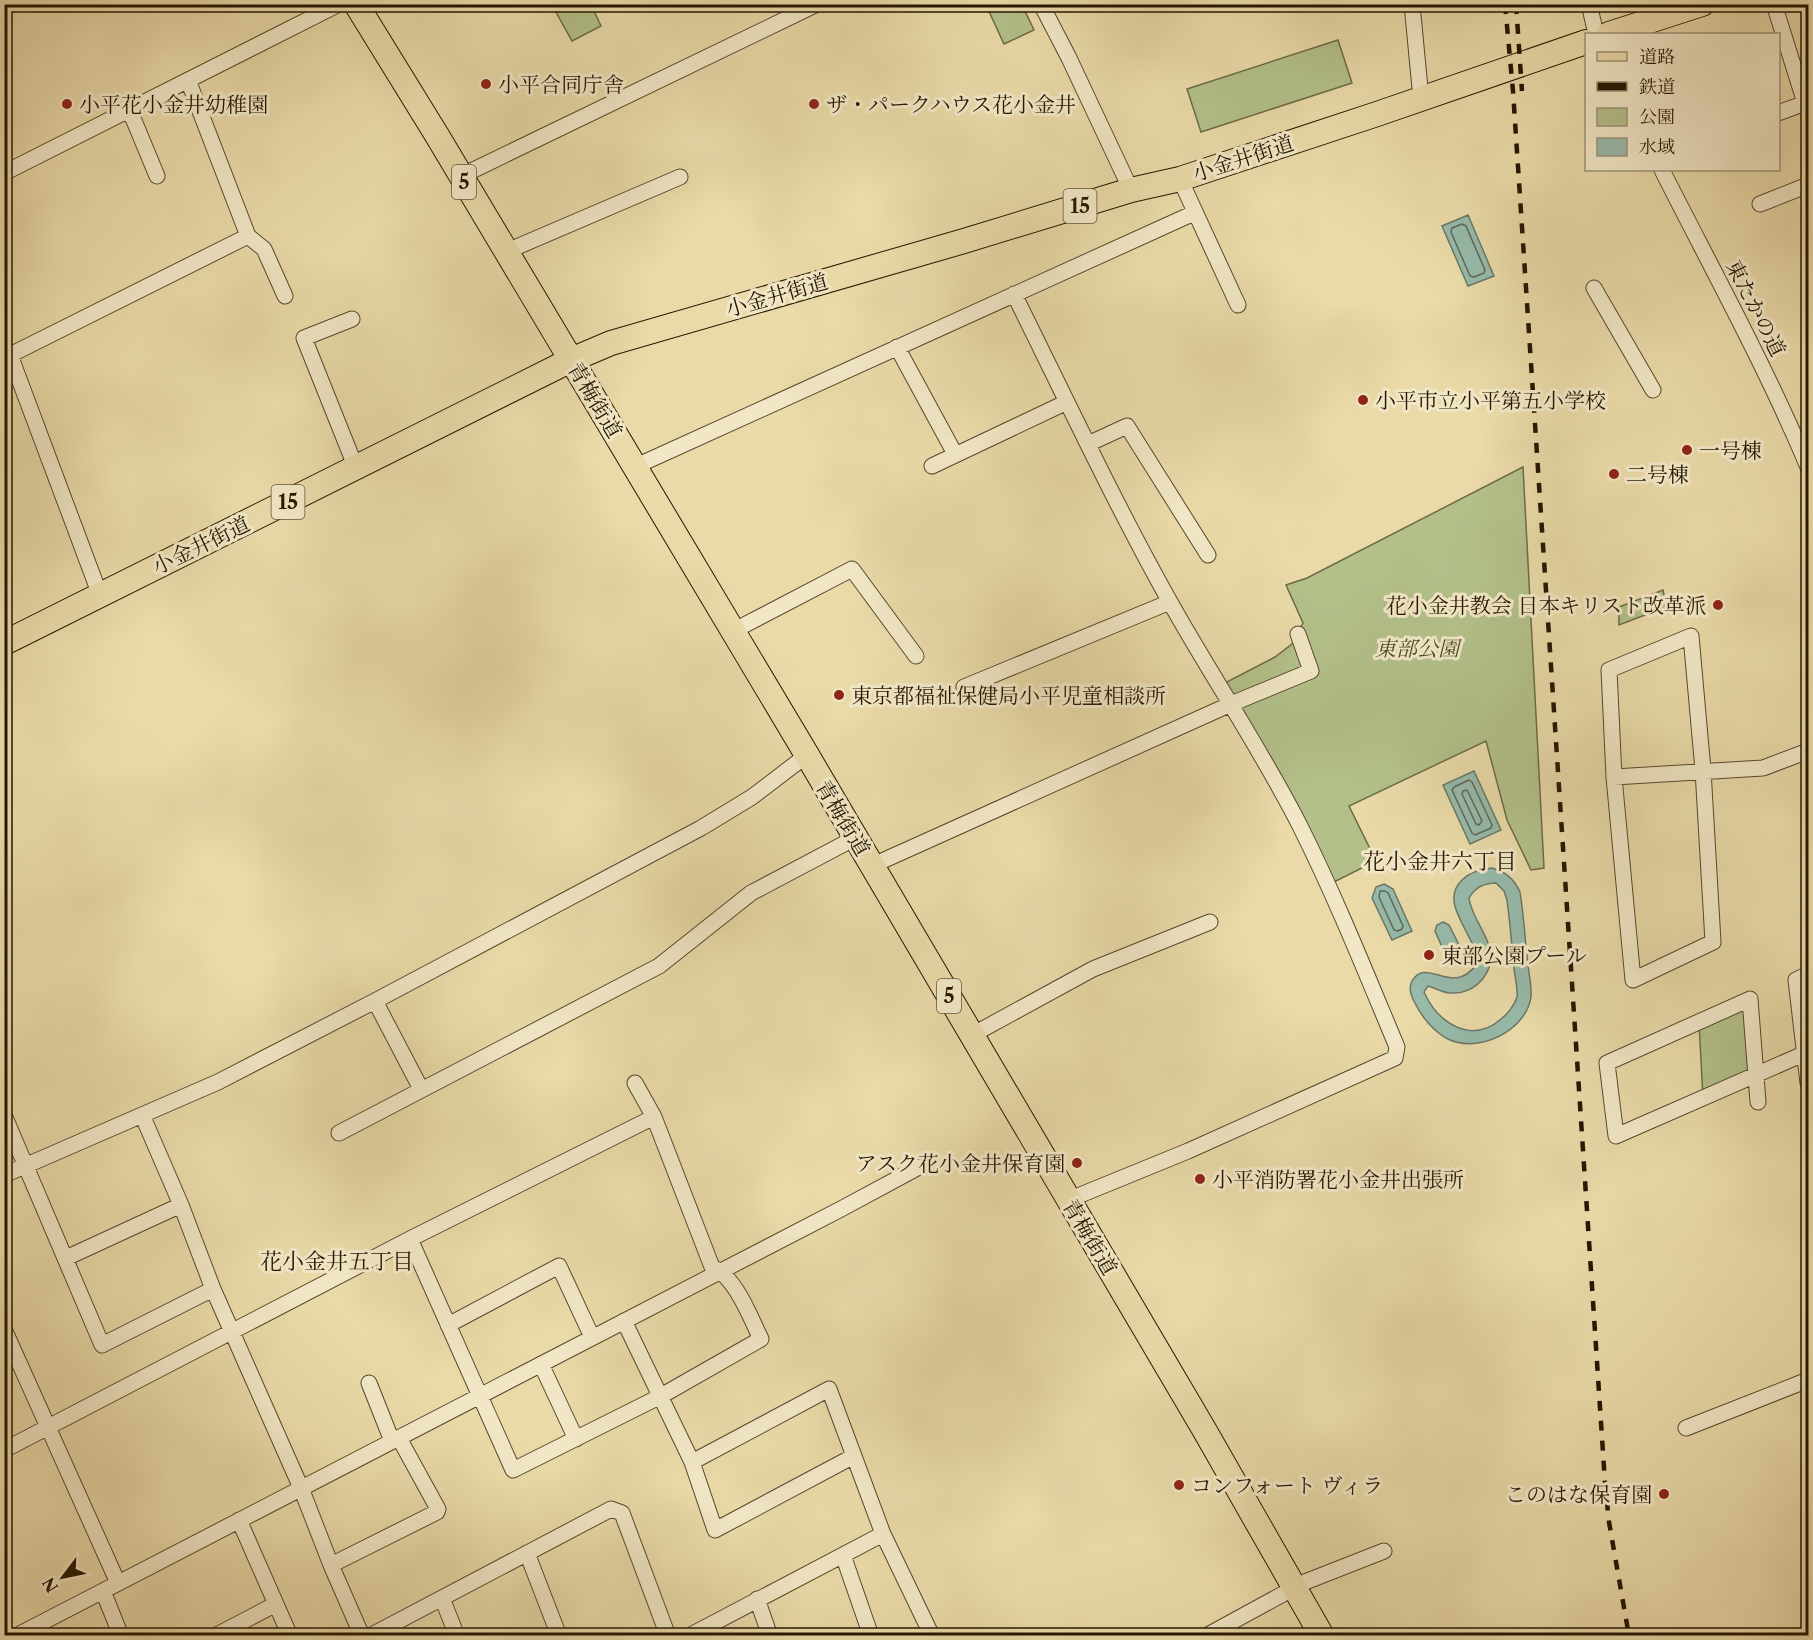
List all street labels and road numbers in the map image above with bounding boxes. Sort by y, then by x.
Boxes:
street label: 小金井街道 [1189,130,1297,186]
road number: 5 [452,165,476,199]
road number: 15 [1064,189,1096,223]
street label: 東たかの道 [1721,256,1791,360]
street label: 小金井街道 [723,269,831,321]
street label: 青梅街道 [563,358,627,442]
road number: 15 [272,485,304,519]
street label: 小金井街道 [148,511,254,579]
street label: 青梅街道 [811,776,875,860]
road number: 5 [937,979,961,1013]
street label: 青梅街道 [1058,1195,1122,1279]

